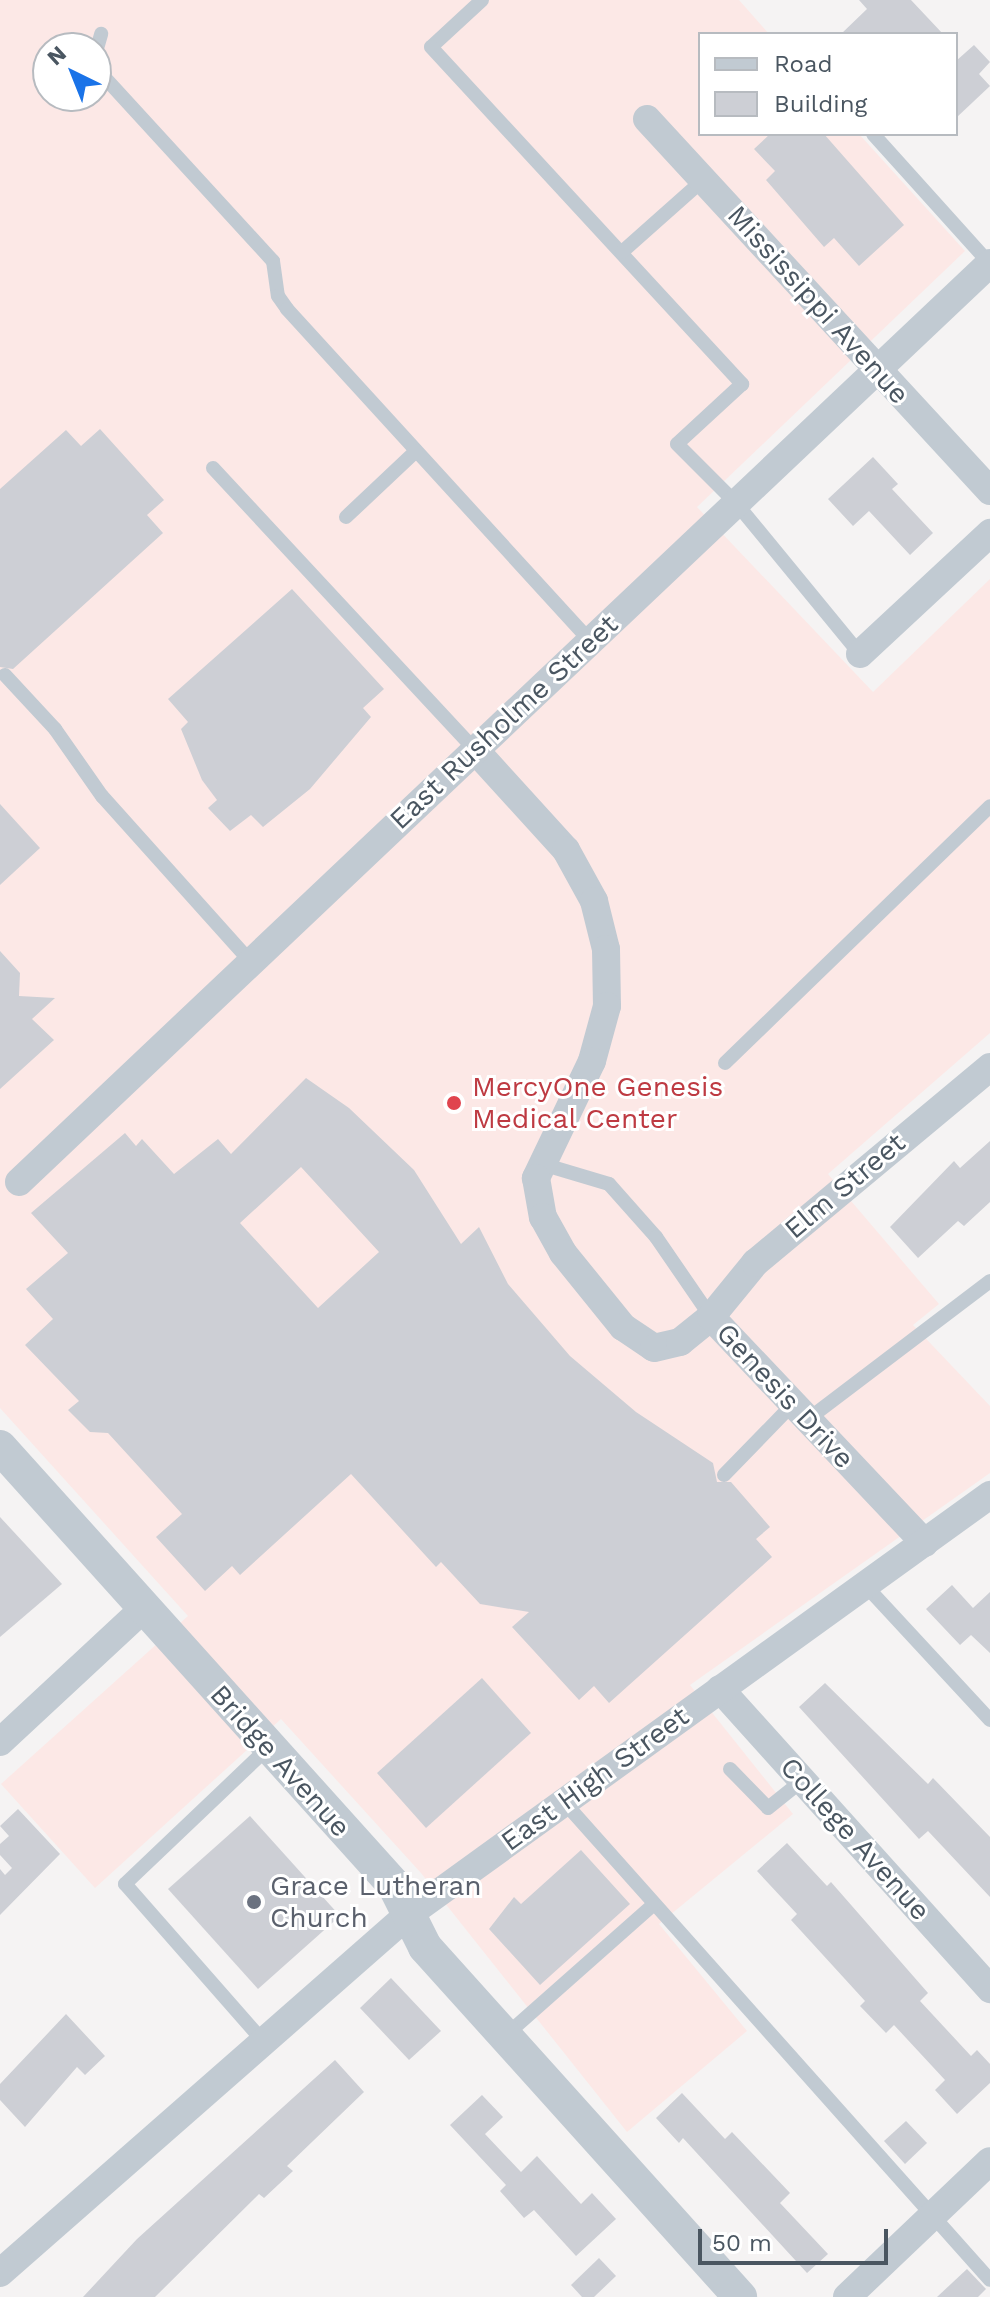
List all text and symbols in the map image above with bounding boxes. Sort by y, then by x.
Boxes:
north arrow [32,32,112,112]
legend [698,32,958,136]
text: N [42,41,71,70]
text: Road [774,50,833,78]
text: Building [774,90,867,118]
street label: Mississippi Avenue [720,198,916,412]
street label: East Rusholme Street [383,608,625,836]
place label: MercyOne Genesis Medical Center [472,1070,723,1136]
marker: MercyOne Genesis Medical Center [443,1092,465,1114]
street label: Elm Street [778,1126,912,1246]
street label: Genesis Drive [709,1317,861,1475]
street label: Bridge Avenue [202,1678,358,1844]
street label: East High Street [495,1700,695,1858]
street label: College Avenue [773,1750,937,1928]
place label: Grace Lutheran Church [270,1869,482,1935]
marker: Grace Lutheran Church [245,1893,263,1911]
scale bar [702,2213,892,2263]
text: 50 m [712,2229,772,2257]

